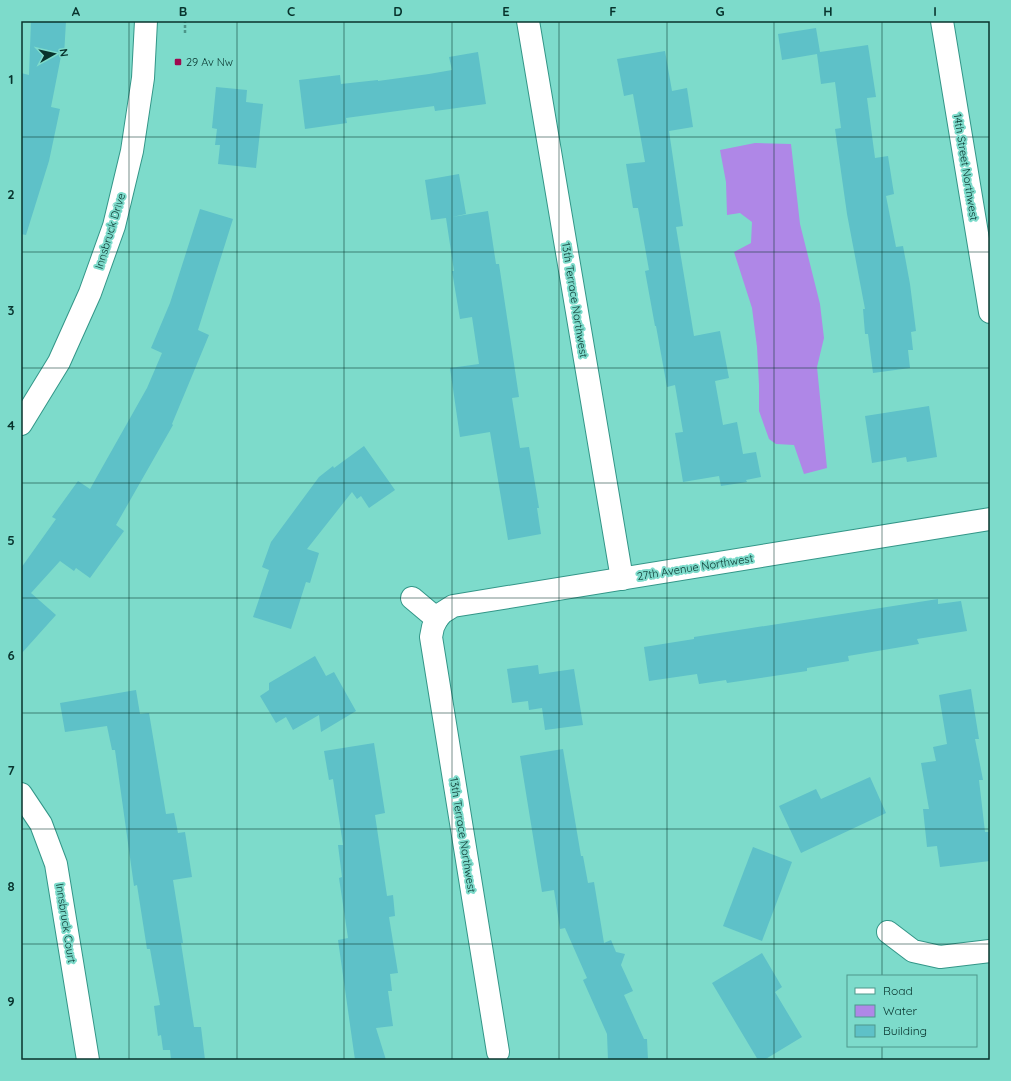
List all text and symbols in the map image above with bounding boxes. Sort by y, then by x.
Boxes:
text: A [72,3,81,19]
text: B [179,3,187,19]
text: C [287,3,295,19]
text: D [393,3,403,19]
text: E [502,3,510,19]
text: F [609,3,617,19]
text: G [715,3,725,19]
text: H [823,3,833,19]
text: I [933,3,937,19]
north arrow [34,34,74,74]
text: N [56,48,71,58]
place label: 29 Av Nw [186,55,233,69]
marker: 29 Av Nw [173,57,183,67]
text: 1 [8,71,14,87]
street label: 14th Street Northwest [951,113,981,222]
text: 2 [7,186,15,202]
street label: Innsbruck Drive [92,191,128,271]
street label: 13th Terrace Northwest [559,241,591,359]
text: 3 [8,302,15,318]
text: 4 [7,417,15,433]
text: 5 [7,532,15,548]
street label: 27th Avenue Northwest [636,551,754,583]
text: 6 [7,647,15,663]
text: 7 [7,762,15,778]
street label: 13th Terrace Northwest [447,776,479,894]
text: 8 [7,878,15,894]
street label: Innsbruck Court [53,882,79,964]
legend [847,975,977,1047]
text: Road [883,983,913,998]
text: 9 [7,993,15,1009]
text: Water [883,1003,918,1018]
text: Building [883,1023,927,1038]

